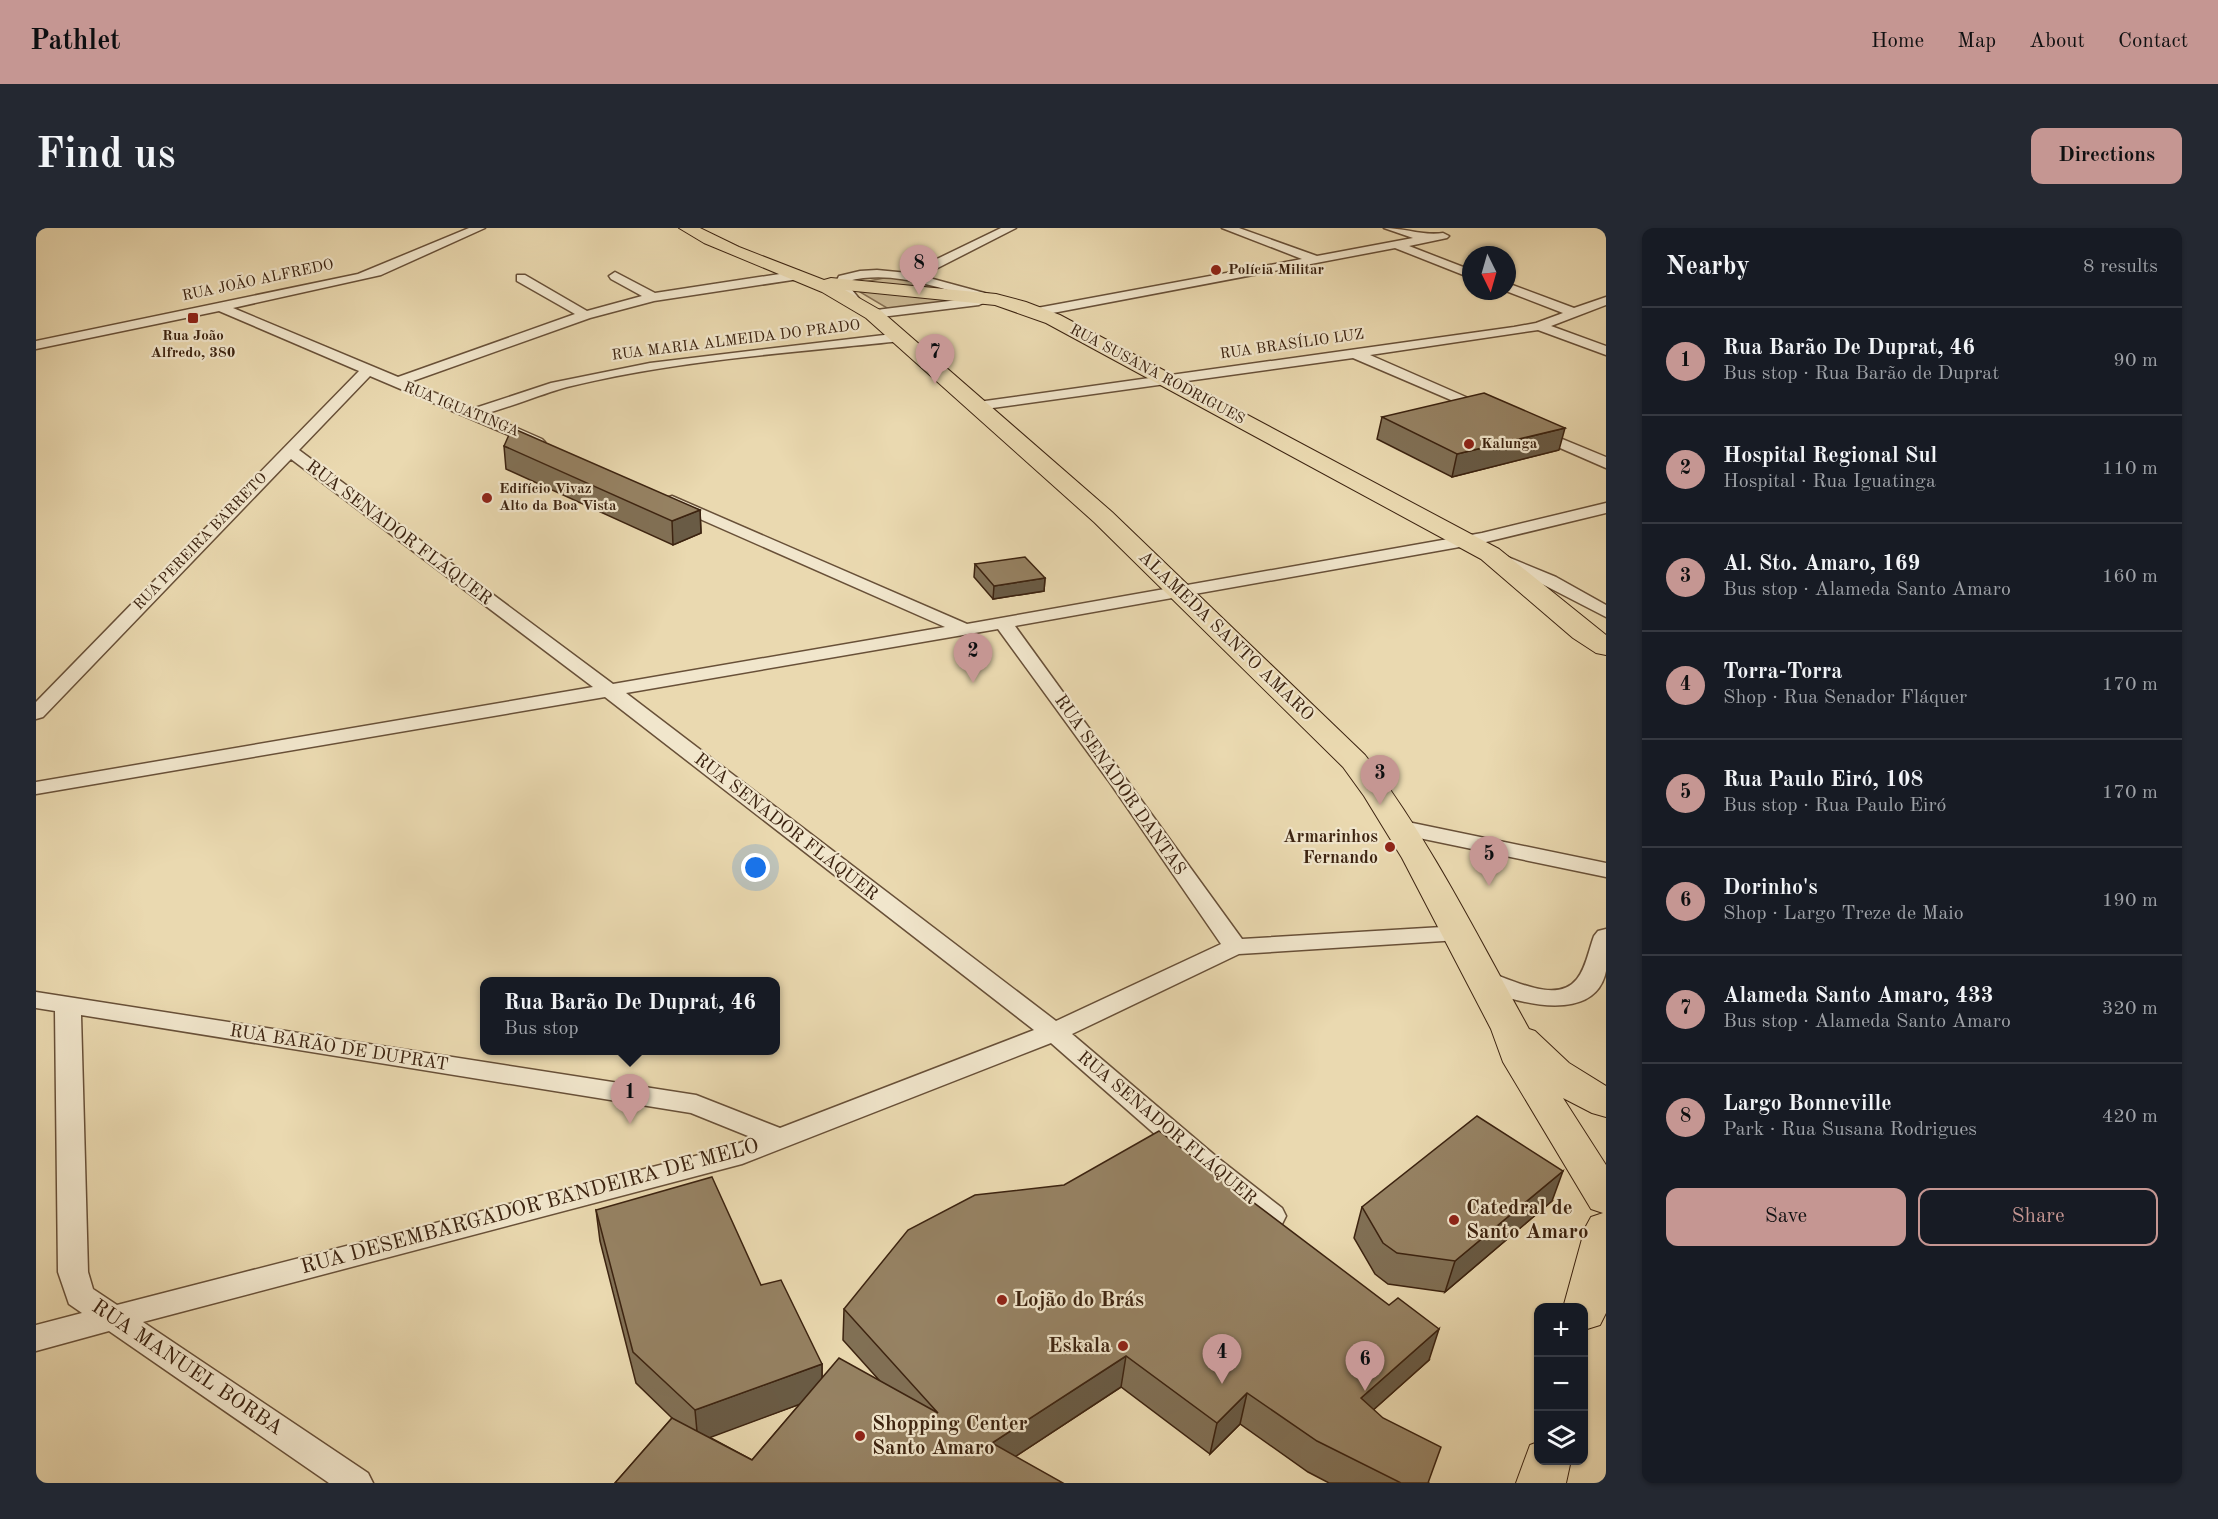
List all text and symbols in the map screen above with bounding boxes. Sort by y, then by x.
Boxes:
text: Pathlet [30,28,121,56]
text: Home [1871,31,1924,52]
text: Map [1957,31,1996,52]
text: About [2029,31,2085,52]
text: Contact [2118,31,2188,52]
button: Directions [2031,128,2182,184]
text: Find us [36,135,175,177]
pin: 8 [900,245,938,295]
north arrow [1462,246,1516,300]
text: Nearby [1666,254,1750,280]
street label: RUA JOÃO ALFREDO [180,255,335,304]
text: 8 results [2083,257,2158,277]
marker: Polícia Militar [1209,263,1223,277]
place label: Polícia Militar [1228,263,1325,278]
marker: Rua João Alfredo, 380 [186,311,200,325]
street label: RUA MARIA ALMEIDA DO PRADO [611,318,861,364]
street label: RUA SUSANA RODRIGUES [1067,322,1247,428]
street label: RUA BRASÍLIO LUZ [1219,324,1365,363]
place label: Rua João Alfredo, 380 [151,329,235,361]
pin: 7 [916,334,954,384]
text: Rua Barão De Duprat, 46 [1723,337,1975,359]
text: 1 [1680,351,1691,371]
text: 90 m [2113,351,2158,371]
text: Bus stop · Rua Barão de Duprat [1723,364,1999,384]
street label: RUA IGUATINGA [401,380,521,440]
marker: Kalunga [1462,437,1476,451]
place label: Kalunga [1481,437,1538,452]
text: Hospital Regional Sul [1723,445,1937,467]
street label: RUA SENADOR FLÁQUER [303,454,498,609]
text: 2 [1680,459,1691,479]
text: 110 m [2102,459,2158,479]
street label: RUA PEREIRA BARRETO [132,470,270,614]
text: Hospital · Rua Iguatinga [1723,472,1936,492]
place label: Edifício Vivaz Alto da Boa Vista [499,482,617,514]
marker: Edifício Vivaz Alto da Boa Vista [480,491,494,505]
street label: ALAMEDA SANTO AMARO [1135,548,1317,724]
text: Al. Sto. Amaro, 169 [1723,553,1920,575]
text: 3 [1680,567,1691,587]
text: 160 m [2102,567,2158,587]
text: Bus stop · Alameda Santo Amaro [1723,580,2011,600]
pin: 2 [954,634,992,683]
text: Torra-Torra [1723,661,1843,683]
text: 4 [1680,675,1691,695]
text: 170 m [2102,675,2158,695]
text: Shop · Rua Senador Fláquer [1723,688,1967,708]
street label: RUA SENADOR DANTAS [1051,692,1189,878]
street label: RUA SENADOR FLÁQUER [691,747,884,904]
pin: 3 [1360,756,1400,805]
text: Rua Paulo Eiró, 108 [1723,769,1923,791]
text: 5 [1680,783,1691,803]
text: 170 m [2102,783,2158,803]
text: Bus stop · Rua Paulo Eiró [1723,796,1947,816]
place label: Armarinhos Fernando [1283,828,1378,867]
pin: 5 [1470,836,1508,886]
marker: Armarinhos Fernando [1383,840,1397,854]
your location [741,853,770,882]
text: Dorinho's [1723,877,1818,899]
text: 6 [1680,891,1691,911]
text: 190 m [2102,891,2158,911]
text: Shop · Largo Treze de Maio [1723,904,1964,924]
popup [480,977,780,1055]
text: Alameda Santo Amaro, 433 [1723,985,1994,1007]
text: Rua Barão De Duprat, 46 [504,992,756,1014]
text: 7 [1680,999,1691,1019]
text: 320 m [2102,999,2158,1019]
text: Bus stop · Alameda Santo Amaro [1723,1012,2011,1032]
street label: RUA BARÃO DE DUPRAT [228,1018,450,1074]
text: Bus stop [504,1019,579,1039]
street label: RUA SENADOR FLÁQUER [1074,1045,1263,1208]
pin: 1 [610,1074,650,1124]
text: Largo Bonneville [1723,1093,1892,1115]
text: 8 [1680,1107,1691,1127]
text: 420 m [2102,1107,2158,1127]
text: Park · Rua Susana Rodrigues [1723,1120,1977,1140]
street label: RUA DESEMBARGADOR BANDEIRA DE MELO [299,1136,761,1278]
button: Save [1666,1188,1906,1246]
button: Share [1918,1188,2158,1246]
place label: Catedral de Santo Amaro [1466,1198,1588,1243]
marker: Catedral de Santo Amaro [1447,1213,1461,1227]
place label: Lojão do Brás [1014,1290,1144,1311]
marker: Lojão do Brás [995,1293,1009,1307]
street label: RUA MANUEL BORBA [88,1296,286,1440]
map controls [1534,1303,1588,1465]
button: + [1534,1303,1588,1357]
pin: 4 [1202,1334,1242,1384]
place label: Eskala [1048,1336,1111,1357]
marker: Eskala [1116,1339,1130,1353]
pin: 6 [1346,1342,1384,1391]
button: − [1534,1357,1588,1411]
button: layers [1534,1411,1588,1465]
place label: Shopping Center Santo Amaro [872,1414,1028,1459]
marker: Shopping Center Santo Amaro [853,1429,867,1443]

